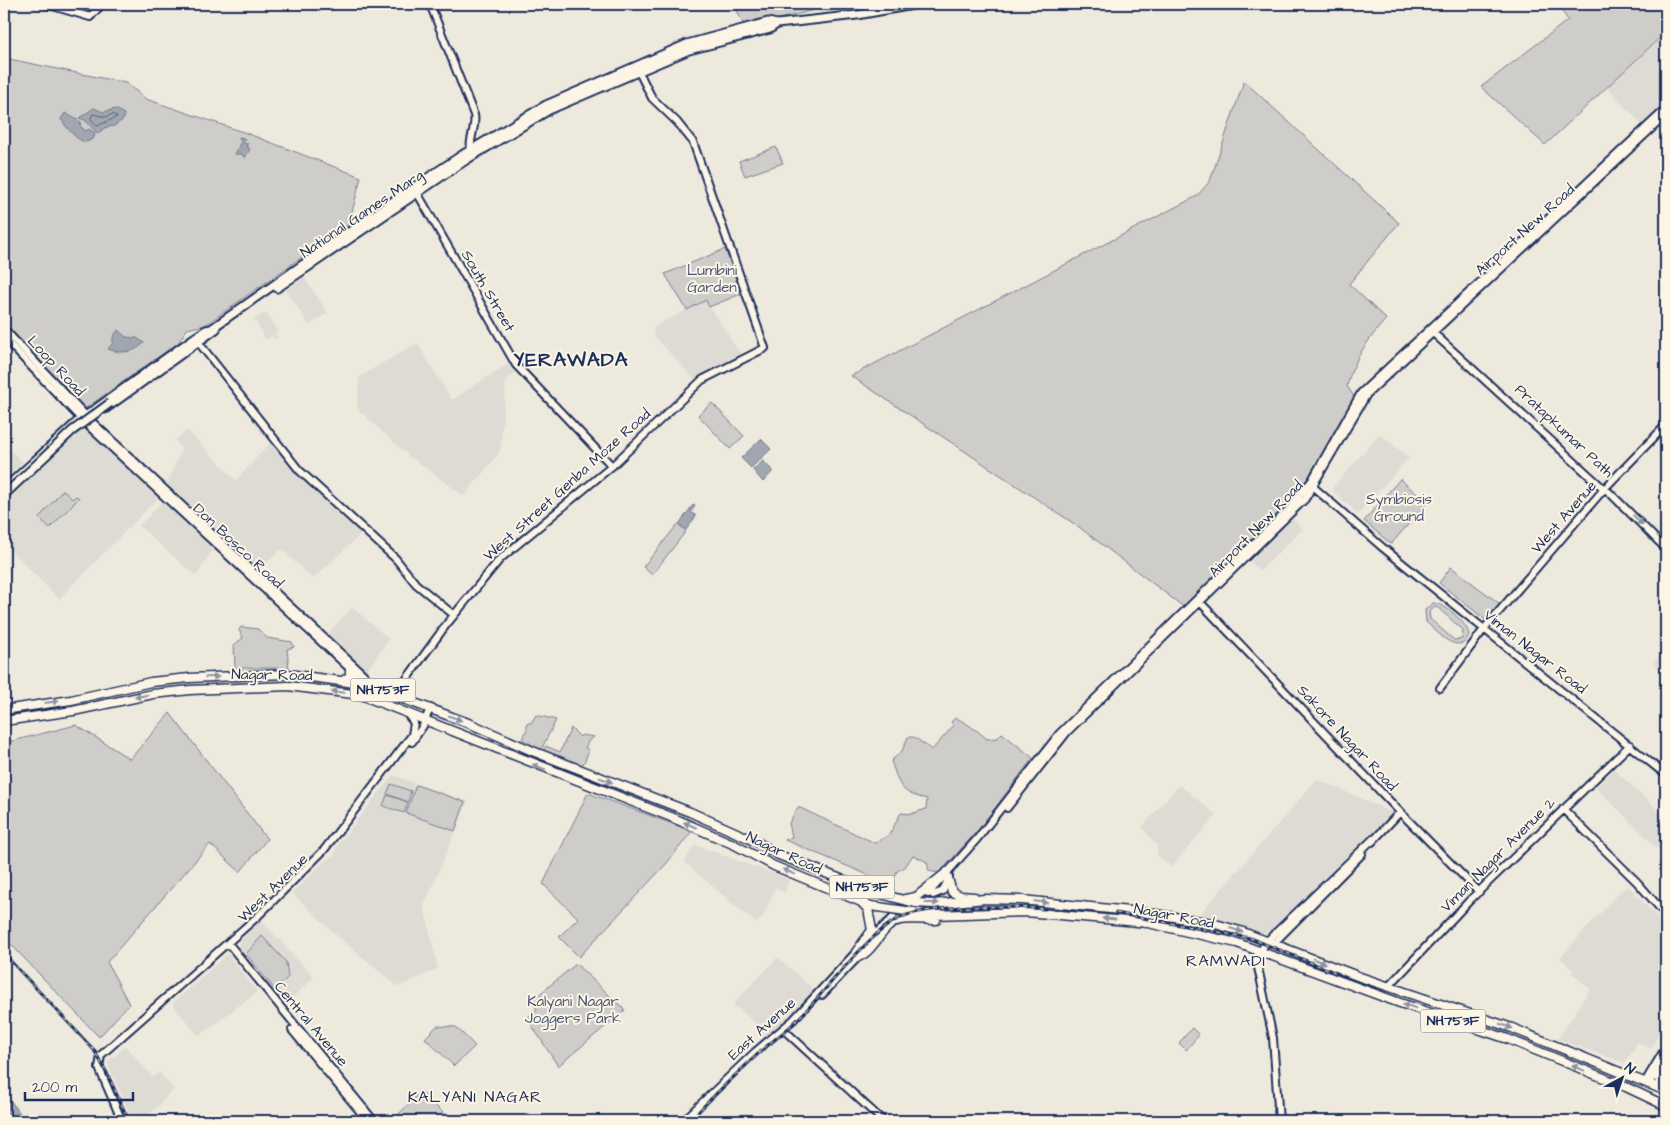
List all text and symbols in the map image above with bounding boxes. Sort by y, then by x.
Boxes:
street label: National Games Marg [296,165,429,264]
street label: Airport New Road [1471,179,1580,280]
street label: South Street [456,246,520,336]
park label: Lumbini Garden [687,260,738,298]
street label: Loop Road [22,331,90,401]
district label: YERAWADA [514,346,629,374]
street label: Pratapkumar Path [1510,379,1619,483]
street label: West Street Genba Moze Road [479,404,656,566]
street label: Airport New Road [1204,476,1308,582]
street label: West Avenue [1526,476,1602,558]
park label: Symbiosis Ground [1366,489,1432,527]
street label: Don Bosco Road [188,499,288,594]
one-way arrow [1632,513,1644,525]
street label: Viman Nagar Road [1478,605,1591,700]
street label: Nagar Road [231,664,313,687]
one-way arrow [204,673,220,681]
road number: NH753F [350,678,416,702]
street label: Sakore Nagar Road [1291,680,1402,797]
one-way arrow [330,688,346,696]
one-way arrow [134,692,149,700]
one-way arrow [44,698,60,706]
one-way arrow [448,714,463,722]
one-way arrow [532,762,546,770]
one-way arrow [598,776,613,784]
street label: Viman Nagar Avenue 2 [1436,793,1561,918]
one-way arrow [683,821,697,829]
street label: Nagar Road [742,826,825,881]
street label: West Avenue [233,849,313,927]
one-way arrow [782,868,796,876]
road number: NH753F [830,876,894,899]
one-way arrow [1034,898,1050,906]
street label: Nagar Road [1132,898,1216,935]
one-way arrow [924,899,940,907]
one-way arrow [1100,915,1116,923]
one-way arrow [1229,927,1244,935]
district label: RAMWADI [1186,950,1266,972]
one-way arrow [1312,957,1327,965]
street label: Central Avenue [269,977,353,1071]
park label: Kalyani Nagar Joggers Park [525,991,621,1030]
street label: East Avenue [723,993,801,1065]
one-way arrow [1401,1002,1416,1010]
road number: NH753F [1420,1009,1486,1032]
one-way arrow [1498,1023,1513,1030]
north arrow [1598,1052,1648,1102]
text: N [1620,1058,1640,1079]
one-way arrow [1570,1064,1585,1072]
scale bar [25,1070,132,1102]
text: 200 m [32,1077,78,1098]
district label: KALYANI NAGAR [408,1086,542,1108]

